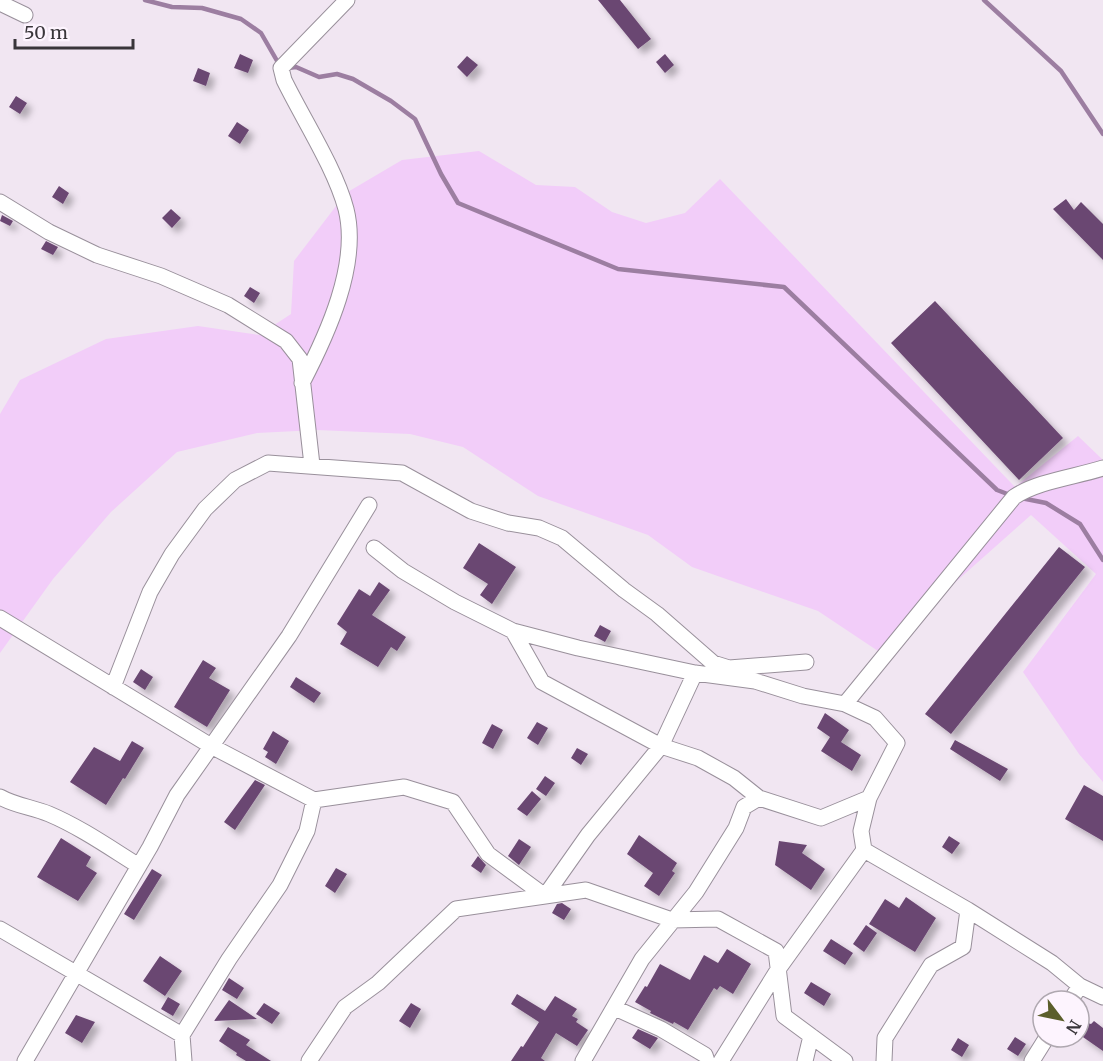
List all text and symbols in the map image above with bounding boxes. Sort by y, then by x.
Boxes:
scale bar [15,12,134,50]
text: 50 m [24,21,68,44]
north arrow [1031,989,1091,1049]
text: N [1062,1016,1086,1038]

